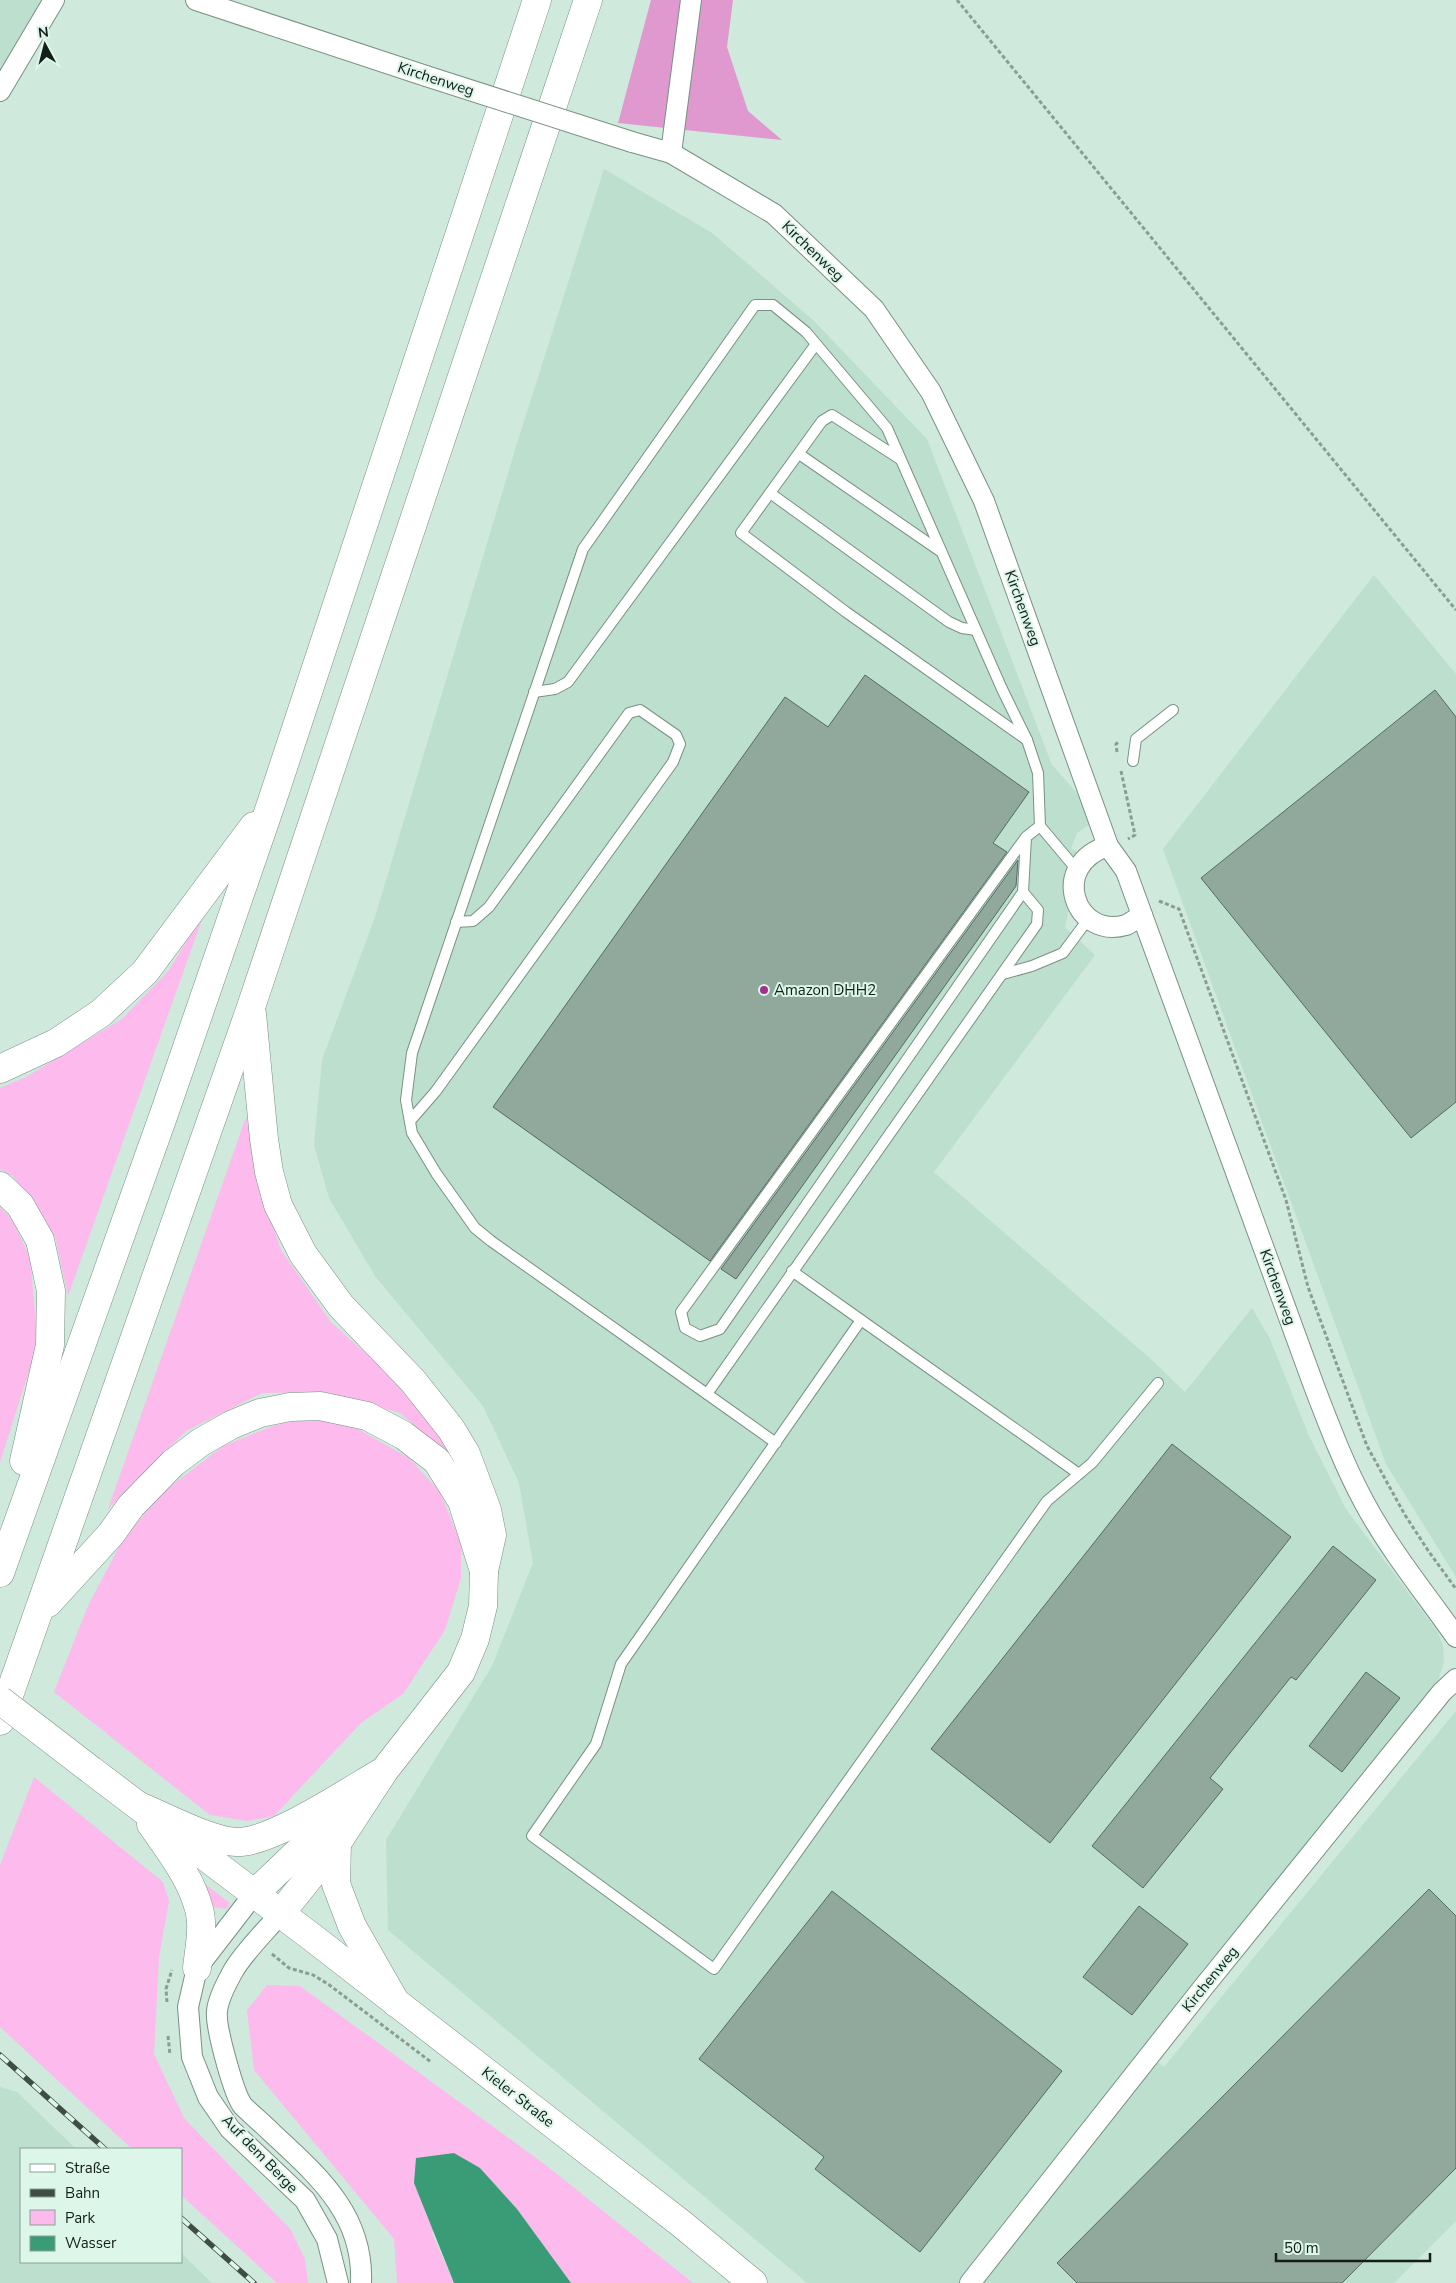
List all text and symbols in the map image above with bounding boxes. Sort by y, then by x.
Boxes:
north arrow [20,20,70,70]
text: N [37,23,50,43]
street label: Kirchenweg [395,57,477,101]
street label: Kirchenweg [778,216,848,286]
street label: Kirchenweg [1000,567,1046,649]
place label: Amazon DHH2 [774,980,876,1000]
marker: Amazon DHH2 [758,984,770,996]
street label: Kirchenweg [1255,1246,1301,1328]
street label: Kirchenweg [1177,1942,1243,2016]
street label: Kieler Straße [477,2062,559,2132]
street label: Auf dem Berge [217,2110,303,2198]
legend [20,2148,182,2263]
text: Straße [65,2158,110,2178]
text: Bahn [65,2183,100,2203]
text: Park [65,2208,95,2228]
scale bar [1276,2230,1430,2262]
text: Wasser [65,2233,117,2253]
text: 50 m [1284,2238,1319,2258]

